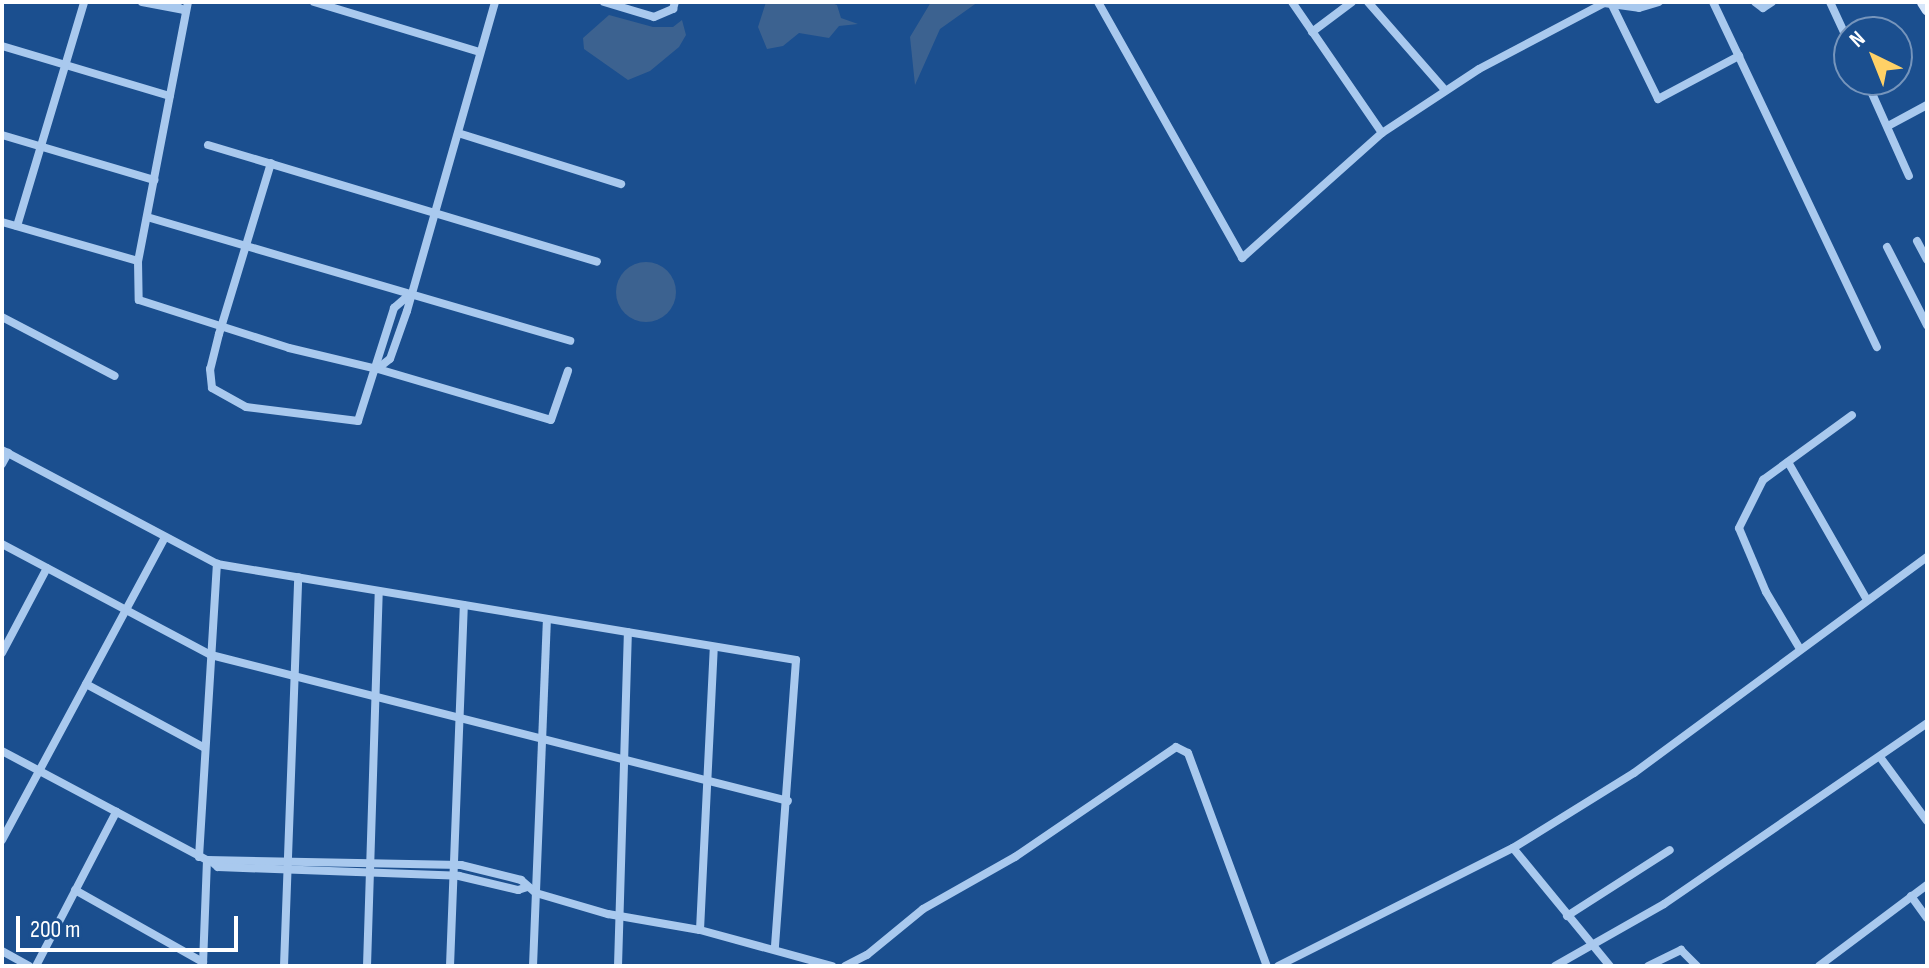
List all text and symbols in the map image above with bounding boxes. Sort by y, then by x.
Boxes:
north arrow [1833,16,1913,96]
text: N [1844,26,1871,53]
scale bar [20,900,242,950]
text: 200 m [30,915,81,944]

